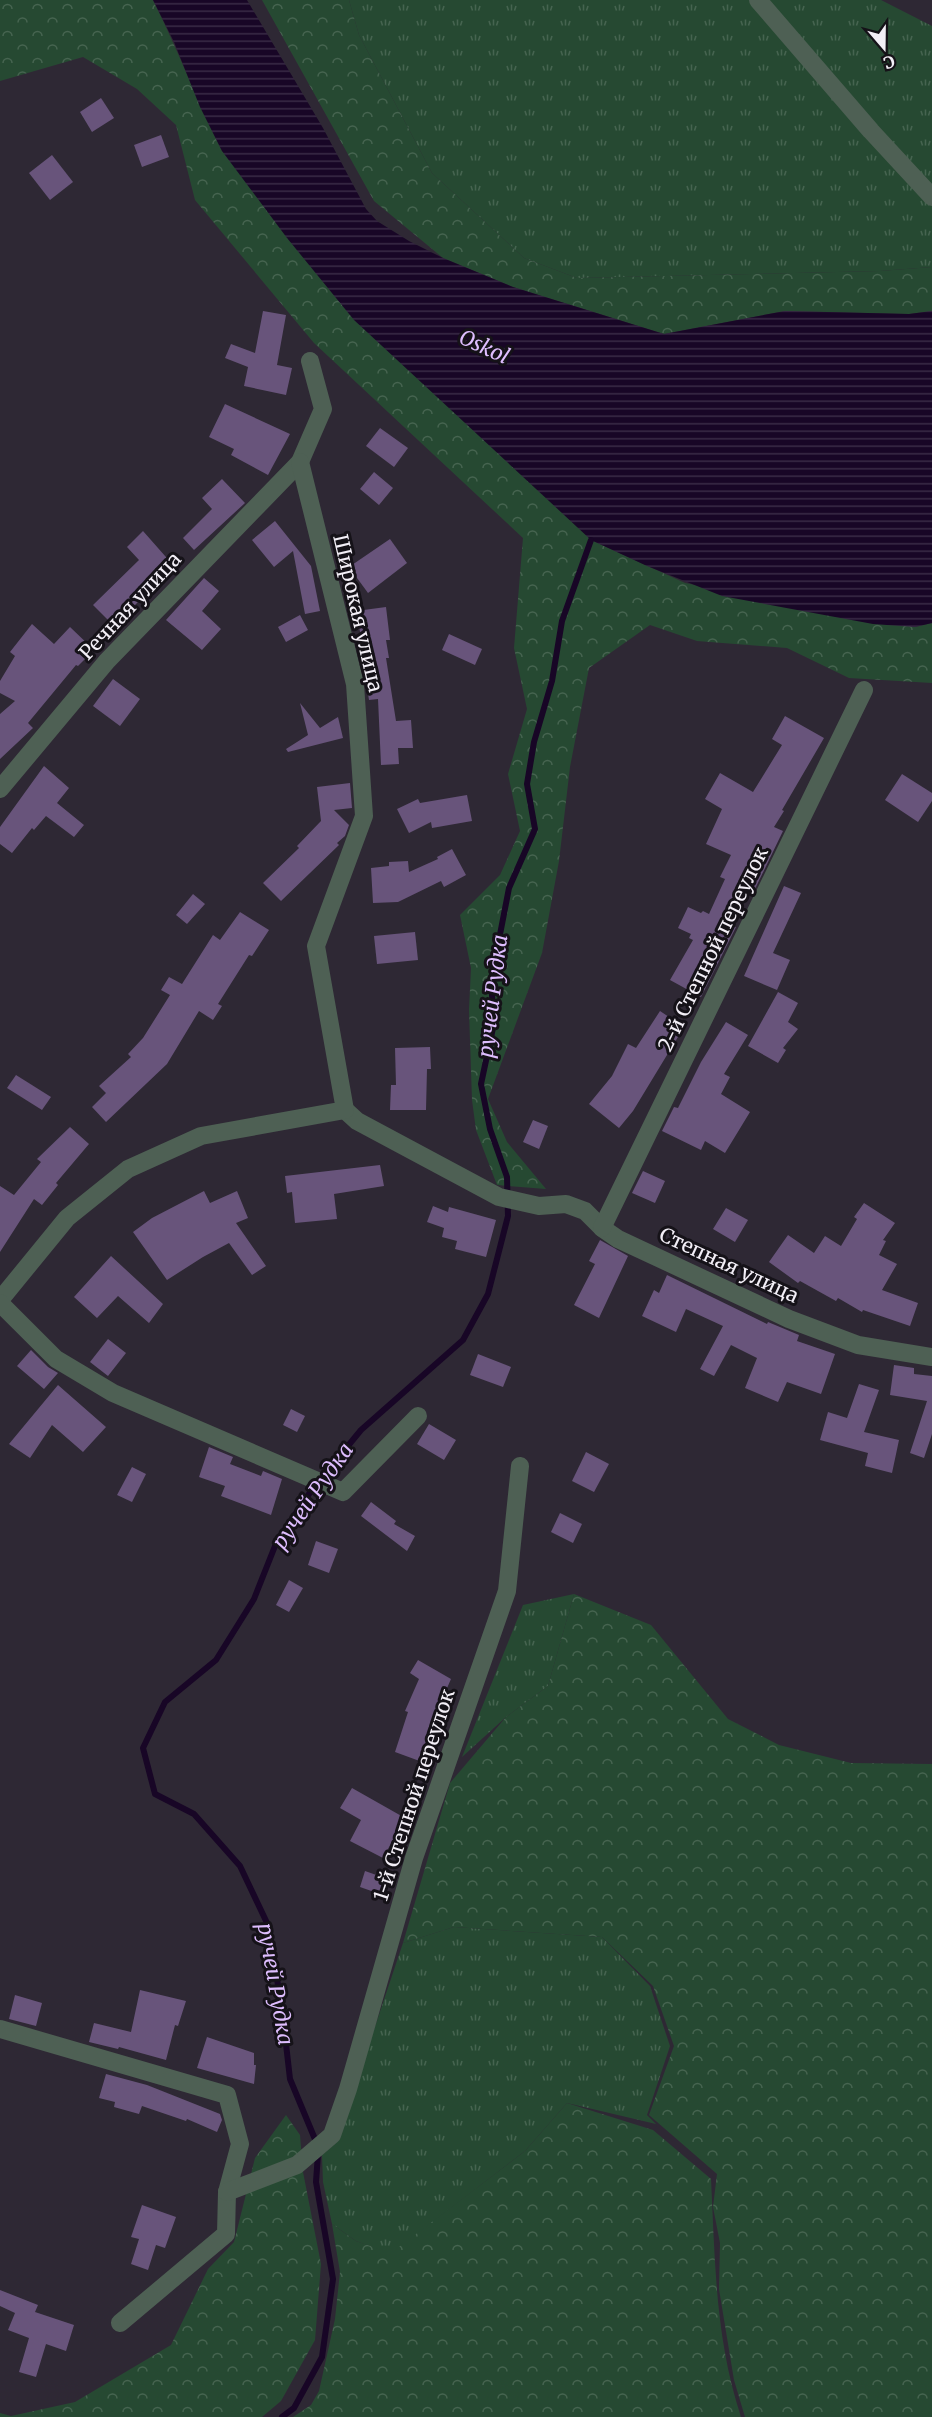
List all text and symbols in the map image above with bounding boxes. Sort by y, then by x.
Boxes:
north arrow [854,18,914,78]
text: С [881,51,898,73]
water label: Oskol [455,323,514,370]
street label: Широкая улица [328,531,389,695]
street label: Речная улица [73,546,186,665]
street label: 2-й Степной переулок [652,842,773,1055]
water label: ручей Рудка [472,933,513,1059]
street label: Степная улица [656,1221,803,1308]
water label: ручей Рудка [266,1437,359,1554]
street label: 1-й Степной переулок [367,1685,460,1904]
water label: ручей Рудка [251,1921,300,2047]

